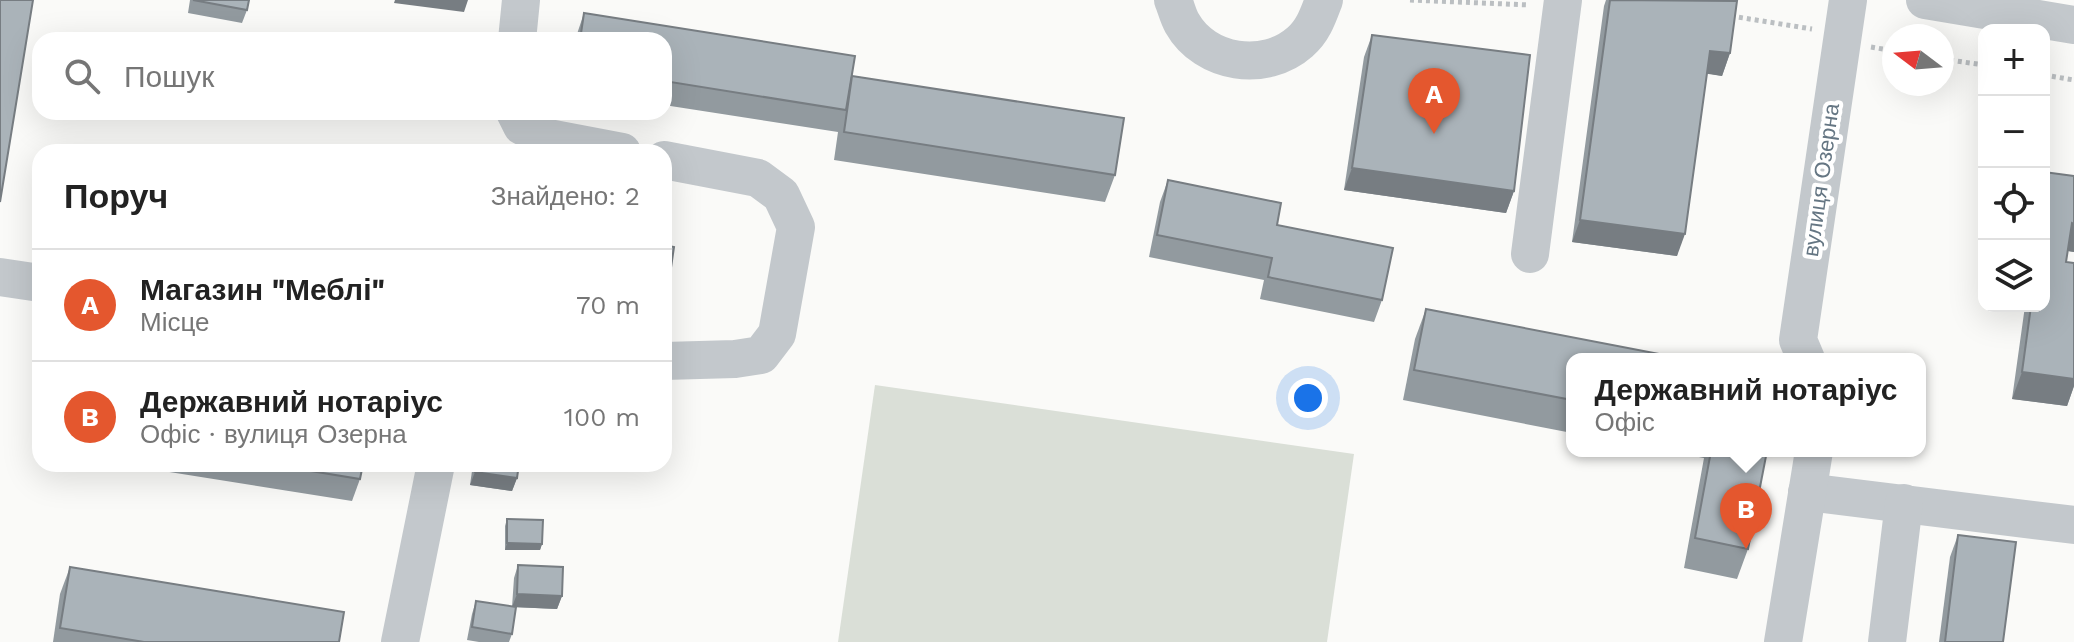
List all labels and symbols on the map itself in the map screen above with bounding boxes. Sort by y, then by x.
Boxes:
north arrow [1882,24,1954,96]
pin: A [1408,68,1460,134]
street label: вулиця Озерна [1798,101,1844,258]
your location [1288,378,1328,418]
pin: B [1720,483,1772,549]

